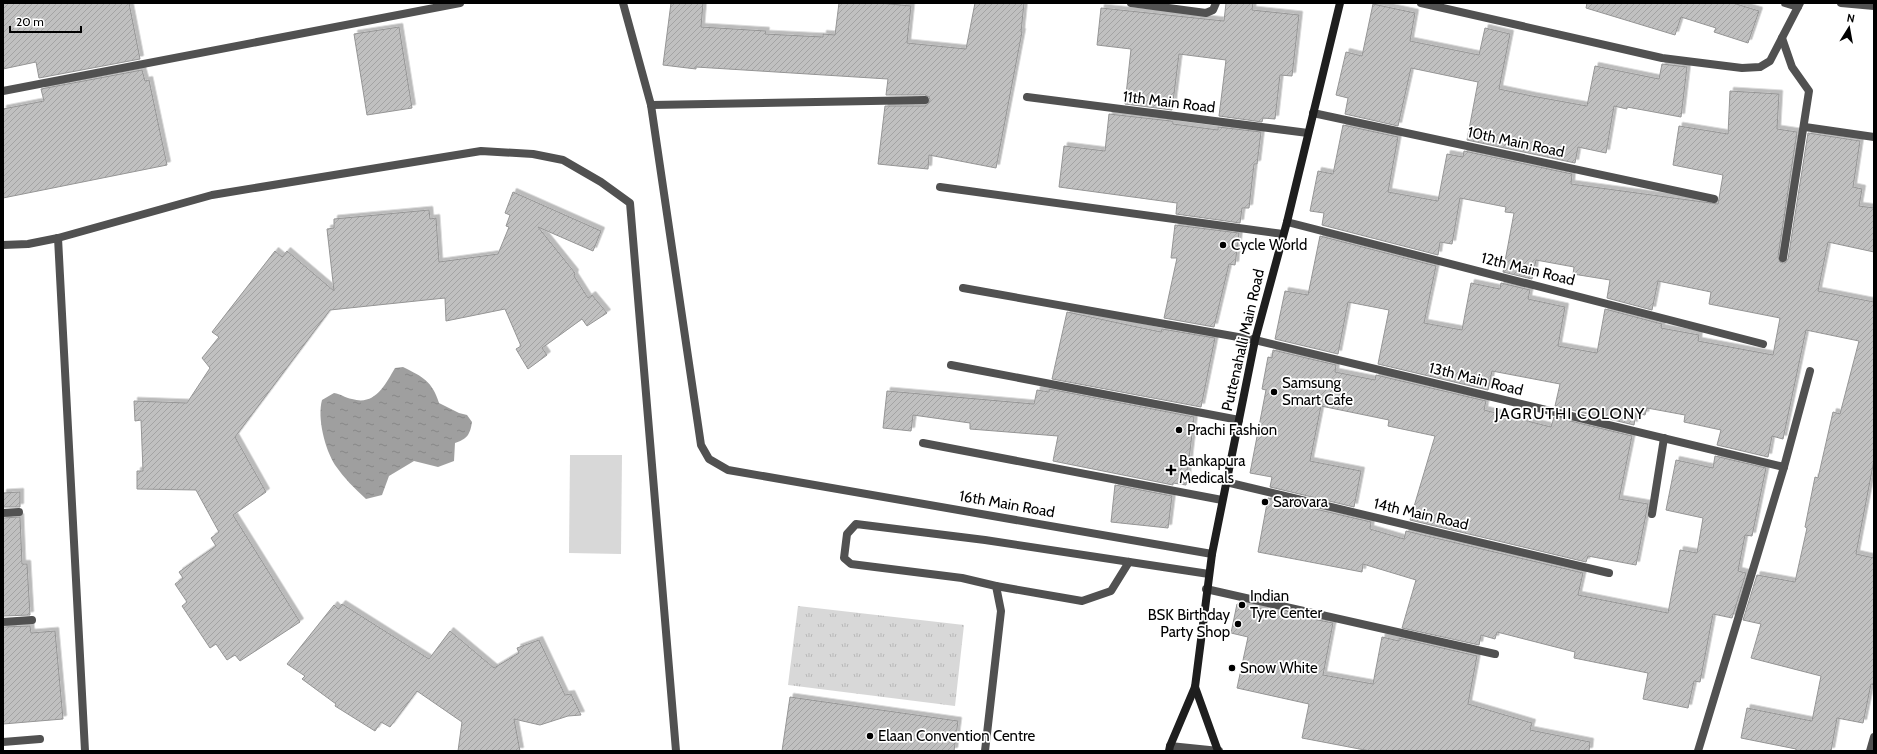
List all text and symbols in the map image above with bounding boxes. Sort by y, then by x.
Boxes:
scale bar [10,8,81,34]
north arrow [1829,8,1869,48]
text: N [1846,11,1856,26]
text: 20 m [16,14,44,29]
street label: 11th Main Road [1122,87,1216,117]
street label: 10th Main Road [1466,123,1566,161]
place label: Cycle World [1231,236,1307,254]
marker: Cycle World [1218,240,1228,250]
street label: 12th Main Road [1479,249,1577,289]
street label: Puttenahalli Main Road [1218,267,1268,413]
street label: 13th Main Road [1427,359,1525,399]
place label: Samsung Smart Cafe [1282,374,1353,409]
marker: Samsung Smart Cafe [1269,387,1279,397]
district label: JAGRUTHI COLONY [1494,404,1645,423]
place label: Prachi Fashion [1187,421,1277,439]
marker: Prachi Fashion [1174,425,1184,435]
place label: Bankapura Medicals [1179,452,1246,487]
marker: Bankapura Medicals [1166,465,1176,475]
street label: 16th Main Road [958,487,1056,521]
place label: Sarovara [1273,493,1329,511]
street label: 14th Main Road [1372,494,1470,534]
marker: Sarovara [1260,497,1270,507]
place label: Indian Tyre Center [1250,587,1323,622]
marker: Indian Tyre Center [1237,600,1247,610]
place label: BSK Birthday Party Shop [1148,606,1230,641]
marker: BSK Birthday Party Shop [1233,619,1243,629]
place label: Snow White [1240,659,1318,677]
marker: Snow White [1227,663,1237,673]
place label: Elaan Convention Centre [878,727,1035,745]
marker: Elaan Convention Centre [865,731,875,741]

